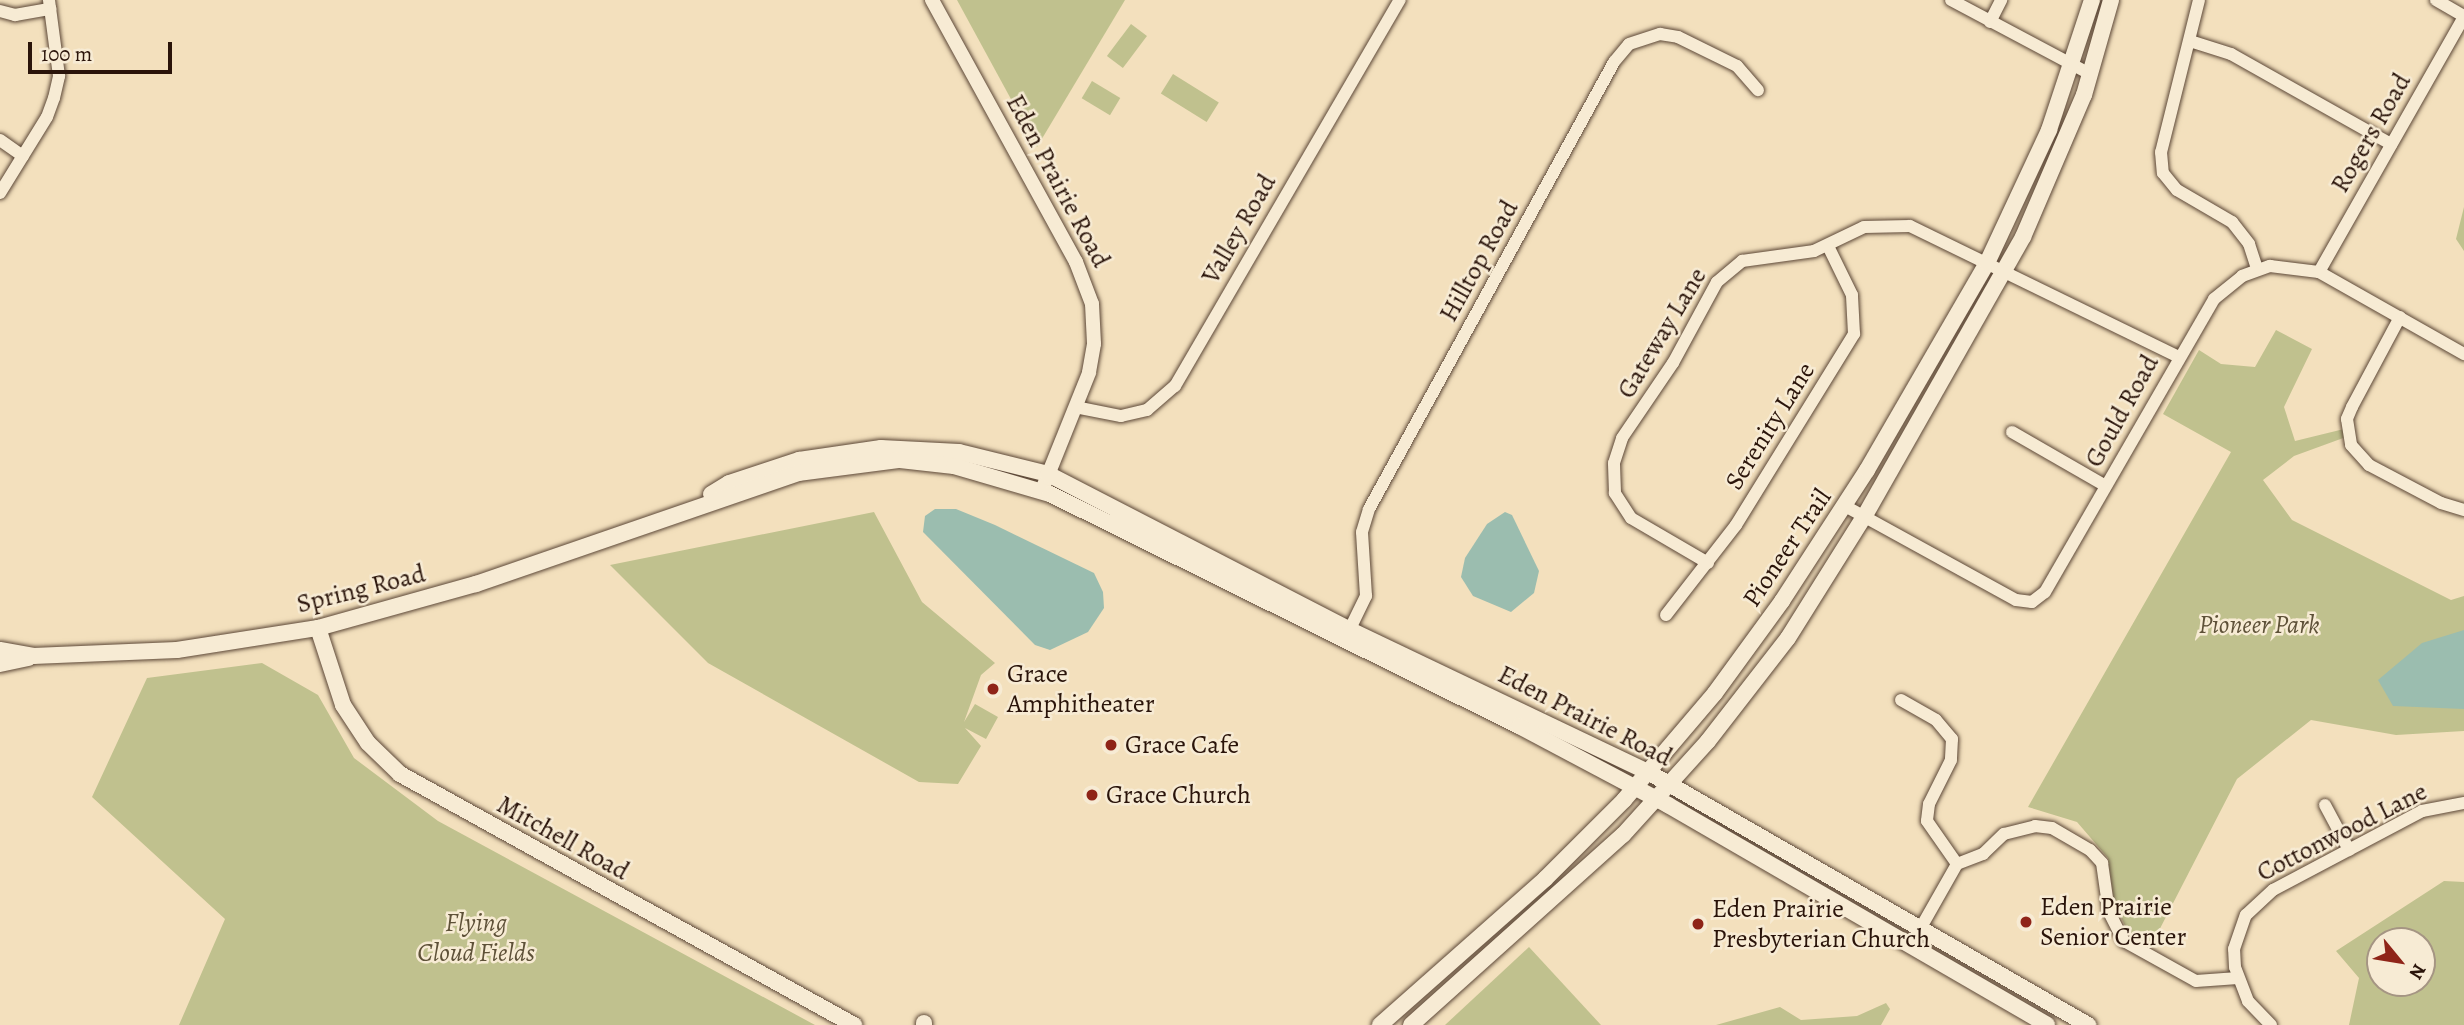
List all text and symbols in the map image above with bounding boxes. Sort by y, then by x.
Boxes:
scale bar [32,28,175,72]
text: 100 m [41,40,92,68]
street label: Rogers Road [2324,68,2418,198]
street label: Eden Prairie Road [999,89,1117,273]
street label: Valley Road [1195,169,1283,289]
street label: Hilltop Road [1433,195,1525,327]
street label: Gateway Lane [1611,262,1713,404]
street label: Gould Road [2078,349,2166,473]
street label: Serenity Lane [1719,357,1821,495]
street label: Pioneer Trail [1736,483,1838,613]
street label: Spring Road [294,558,428,620]
park label: Pioneer Park [2199,609,2319,641]
place label: Grace Amphitheater [1007,658,1155,720]
street label: Eden Prairie Road [1493,659,1677,773]
marker: Grace Amphitheater [985,681,1001,697]
place label: Grace Cafe [1125,729,1239,761]
marker: Grace Cafe [1103,737,1119,753]
street label: Cottonwood Lane [2252,776,2432,888]
place label: Grace Church [1106,779,1251,811]
marker: Grace Church [1084,787,1100,803]
street label: Mitchell Road [492,789,634,887]
place label: Eden Prairie Senior Center [2040,891,2186,953]
place label: Eden Prairie Presbyterian Church [1712,893,1930,954]
park label: Flying Cloud Fields [417,907,535,968]
marker: Eden Prairie Senior Center [2018,914,2034,930]
marker: Eden Prairie Presbyterian Church [1690,916,1706,932]
north arrow [2366,927,2436,997]
text: N [2403,959,2432,984]

